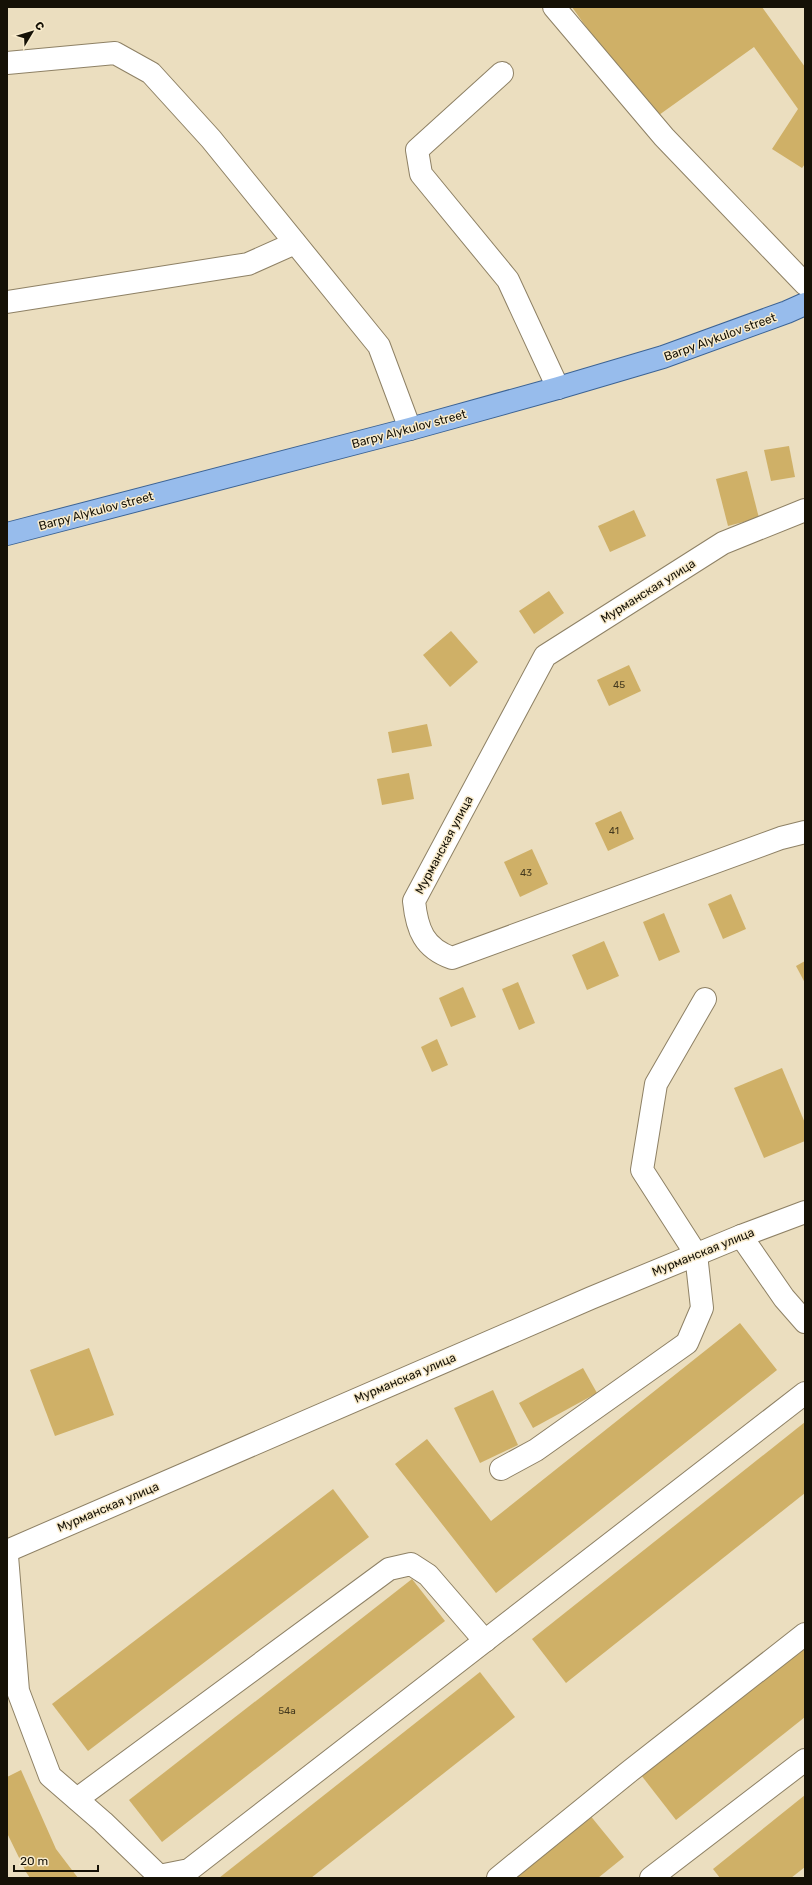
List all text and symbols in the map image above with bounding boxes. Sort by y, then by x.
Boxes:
north arrow [12,12,52,52]
text: С [32,19,47,33]
street label: Barpy Alykulov street [662,310,778,364]
street label: Barpy Alykulov street [350,407,468,451]
street label: Barpy Alykulov street [37,489,155,533]
street label: Мурманская улица [598,556,698,626]
house number: 45 [613,679,625,691]
street label: Мурманская улица [412,794,476,896]
house number: 41 [609,825,619,837]
house number: 43 [520,867,532,879]
street label: Мурманская улица [650,1225,756,1279]
street label: Мурманская улица [352,1350,458,1406]
street label: Мурманская улица [55,1479,161,1535]
house number: 54a [278,1705,296,1717]
scale bar [14,1847,98,1873]
text: 20 m [20,1854,48,1868]

